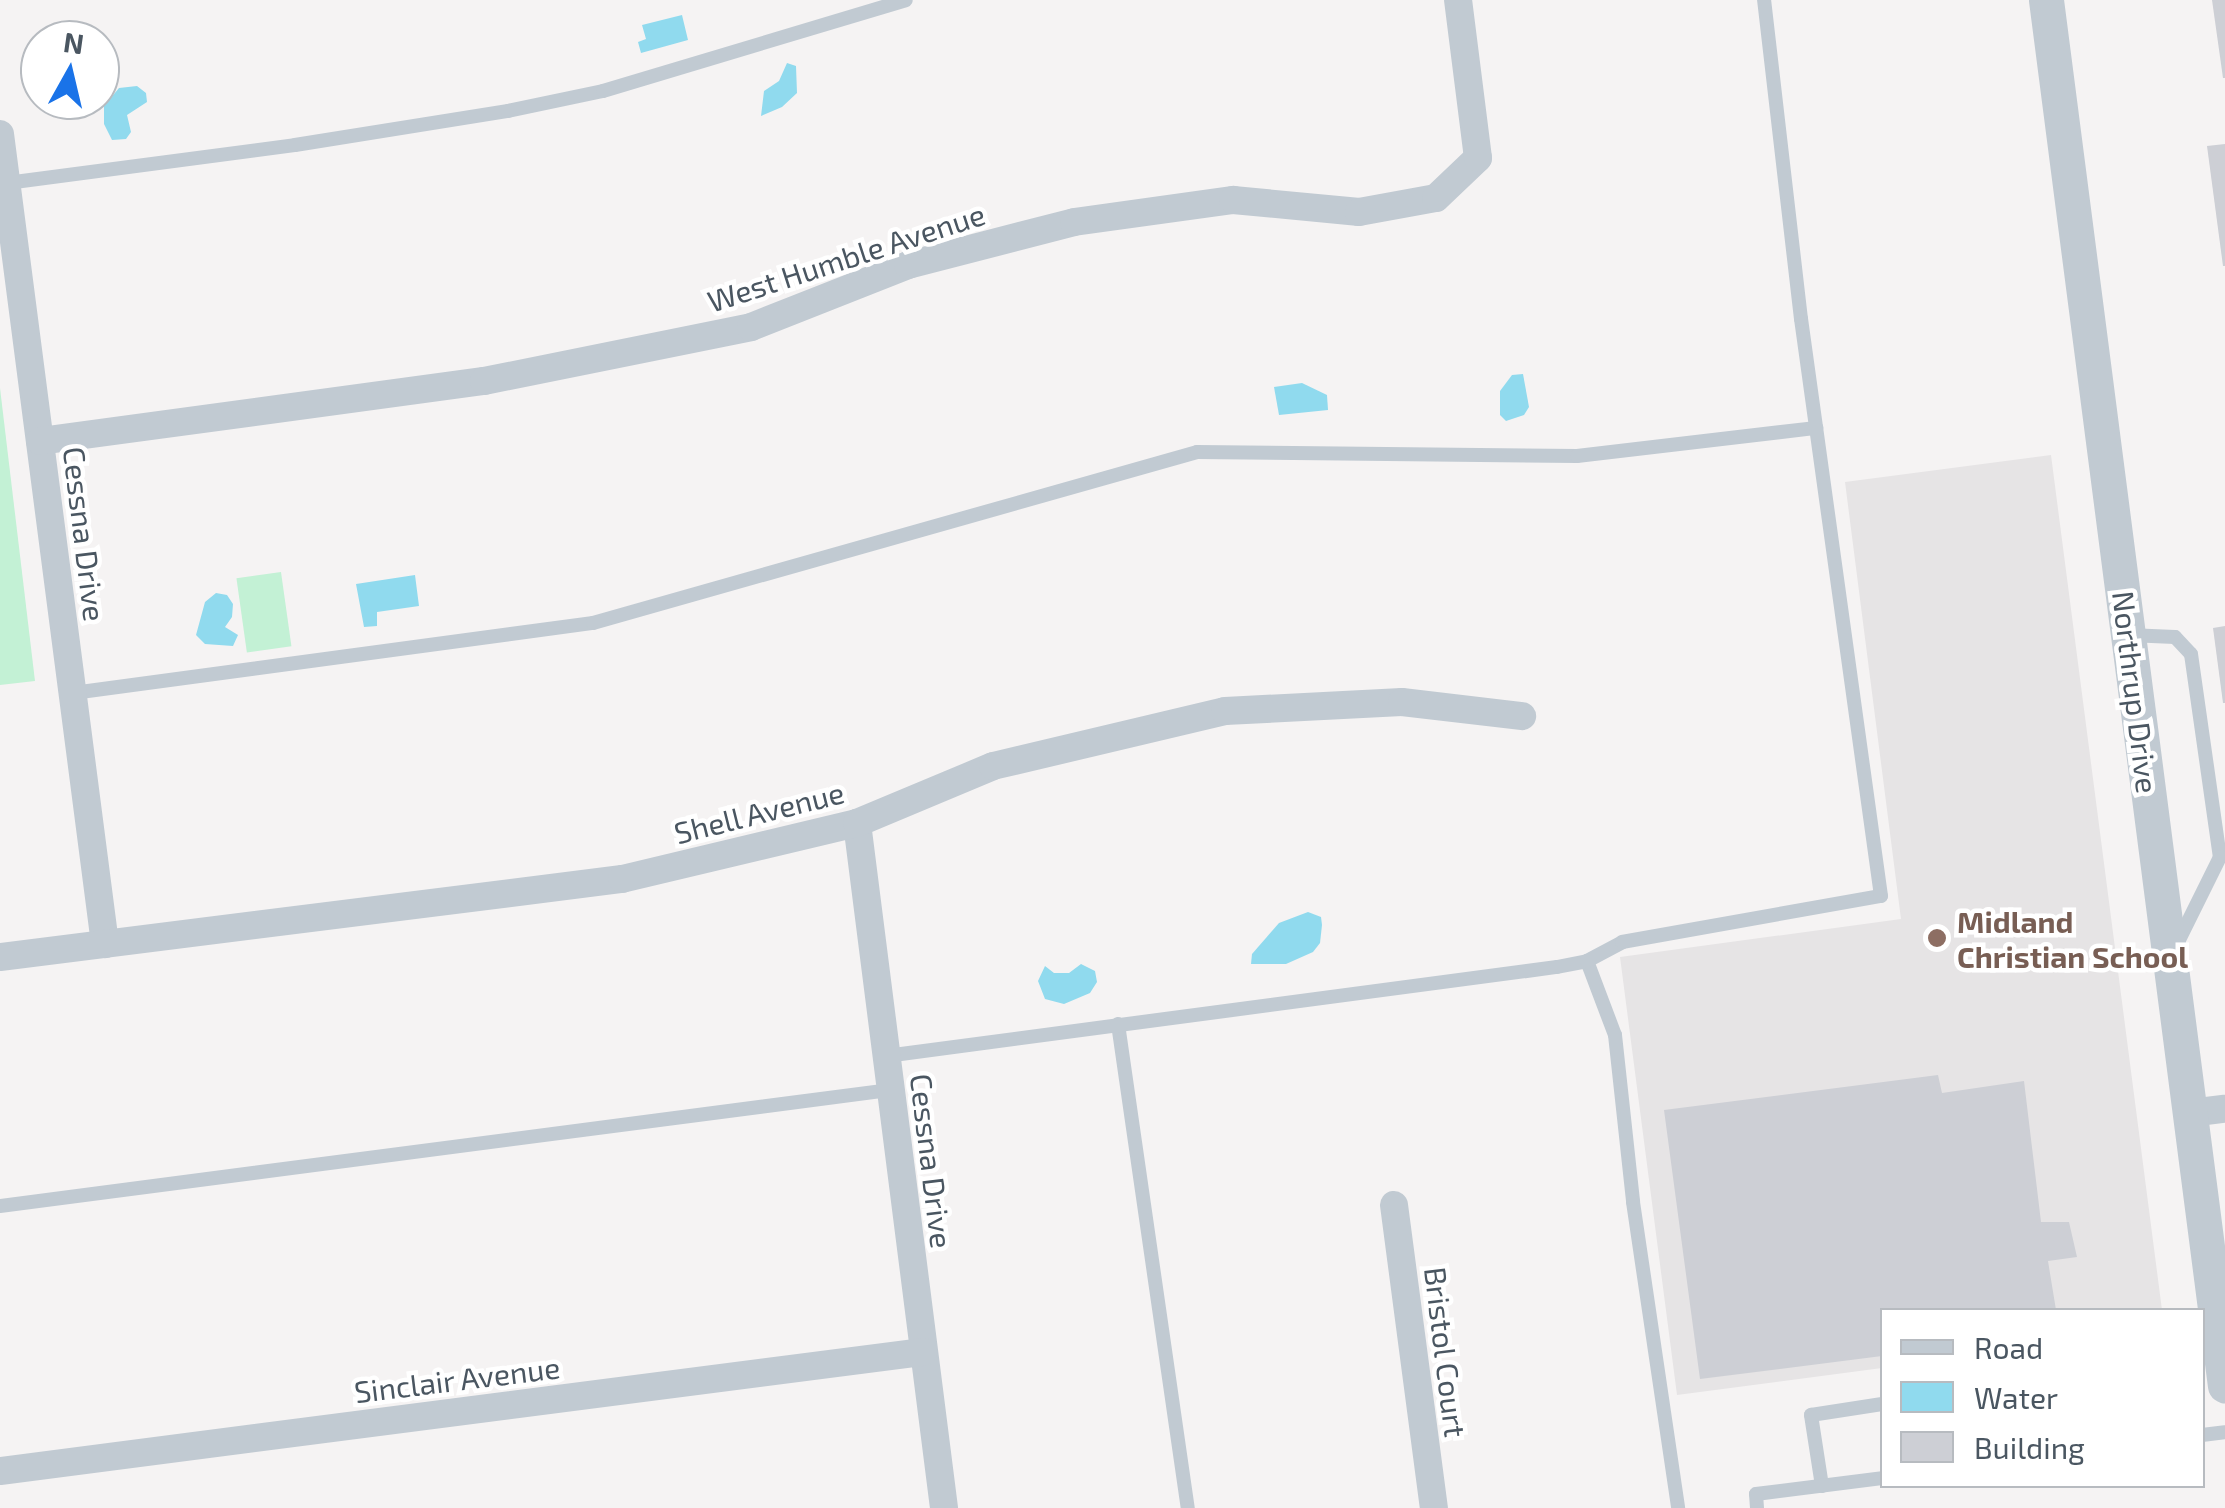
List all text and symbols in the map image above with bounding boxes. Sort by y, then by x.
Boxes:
north arrow [20,20,120,120]
text: N [62,24,86,61]
street label: West Humble Avenue [702,195,990,319]
street label: Cessna Drive [56,445,114,623]
street label: Northrup Drive [2106,589,2166,795]
street label: Shell Avenue [670,773,848,851]
place label: Midland Christian School [1957,903,2188,974]
marker: Midland Christian School [1926,927,1948,949]
street label: Cessna Drive [903,1072,961,1250]
street label: Bristol Court [1418,1264,1474,1440]
legend [1880,1308,2205,1488]
text: Road [1974,1329,2043,1365]
street label: Sinclair Avenue [351,1348,563,1410]
text: Water [1974,1379,2058,1415]
text: Building [1974,1429,2085,1465]

